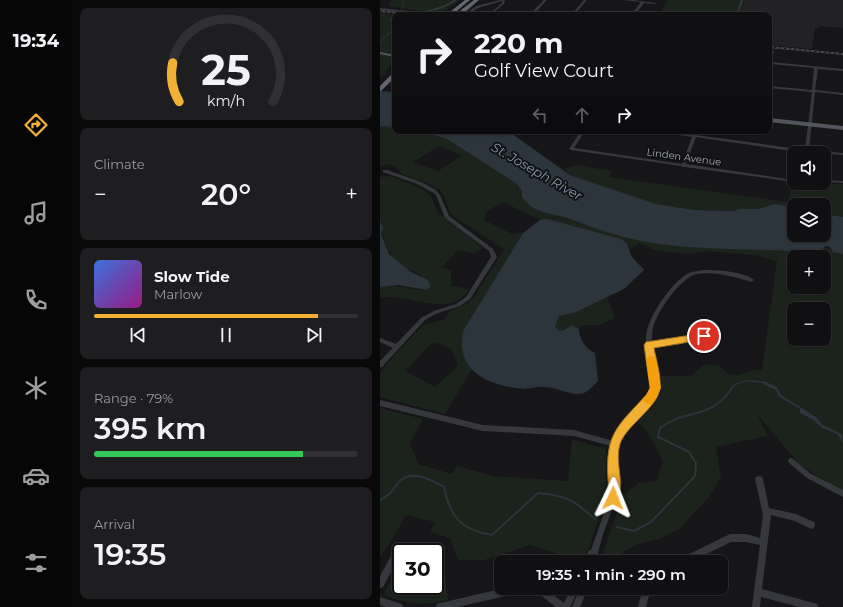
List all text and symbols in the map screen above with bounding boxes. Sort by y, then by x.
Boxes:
text: 220 m [474,26,563,60]
icon: right [408,28,460,80]
text: 19:34 [13,30,59,52]
text: 25 [201,45,251,95]
text: Golf View Court [474,60,614,82]
text: km/h [207,91,245,109]
icon: left [529,104,551,126]
icon: ahead [571,104,593,126]
icon: right [613,104,635,126]
icon: directions [22,111,50,139]
water label: St. Joseph River [489,139,586,204]
street label: Linden Avenue [646,145,722,169]
map controls [787,146,831,346]
button: sound [787,146,831,190]
text: Climate [94,156,145,172]
text: 20° [201,176,251,213]
text: − [94,181,107,208]
text: + [345,181,358,208]
button: layers [787,198,831,242]
icon: music [22,199,50,227]
button: + [787,250,831,294]
text: Slow Tide [154,267,230,286]
icon: phone [22,286,50,314]
text: Marlow [154,286,202,302]
button: − [787,302,831,346]
pin [687,319,721,353]
icon: previous [127,324,149,346]
icon: pause [215,324,237,346]
icon: next [303,324,325,346]
icon: arrive [693,325,715,347]
icon: climate [22,374,50,402]
text: Range · 79% [94,390,173,406]
text: 395 km [94,410,207,447]
icon: car [22,462,50,490]
position arrow [592,477,634,519]
text: Arrival [94,516,135,532]
text: 19:35 [94,536,166,573]
speed limit sign: 30 [392,543,444,595]
icon: filters [22,549,50,577]
text: 19:35 · 1 min · 290 m [536,565,686,584]

